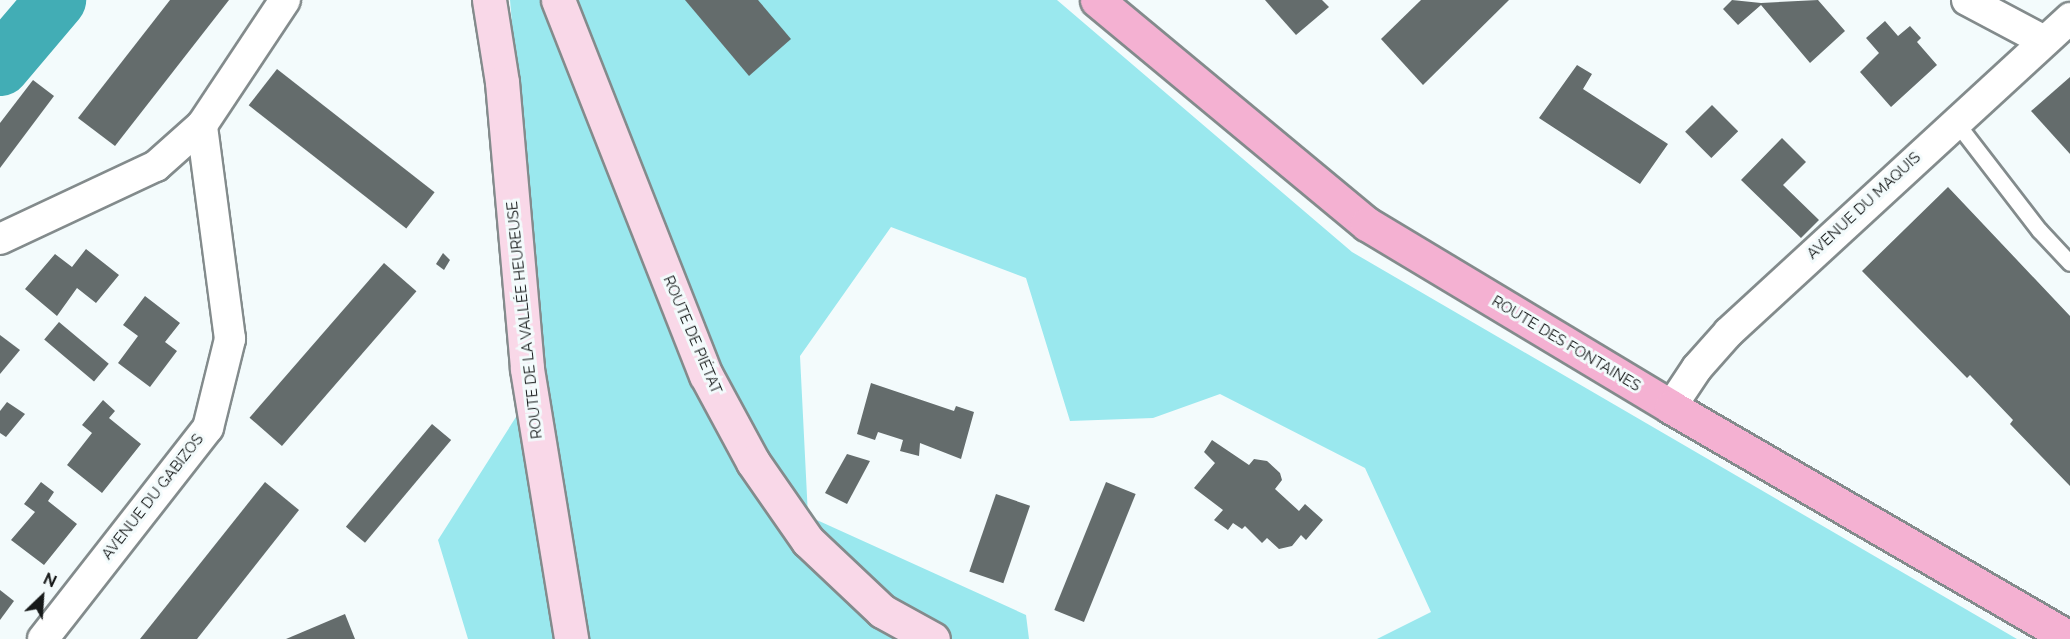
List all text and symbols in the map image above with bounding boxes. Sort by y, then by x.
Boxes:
street label: AVENUE DU MAQUIS [1804,149,1924,263]
street label: ROUTE DE LA VALLÉE HEUREUSE [504,200,546,440]
street label: ROUTE DE PIÉTAT [659,273,725,397]
street label: ROUTE DES FONTAINES [1488,292,1644,396]
street label: AVENUE DU GABIZOS [98,431,208,563]
north arrow [12,567,72,627]
text: N [40,569,59,591]

